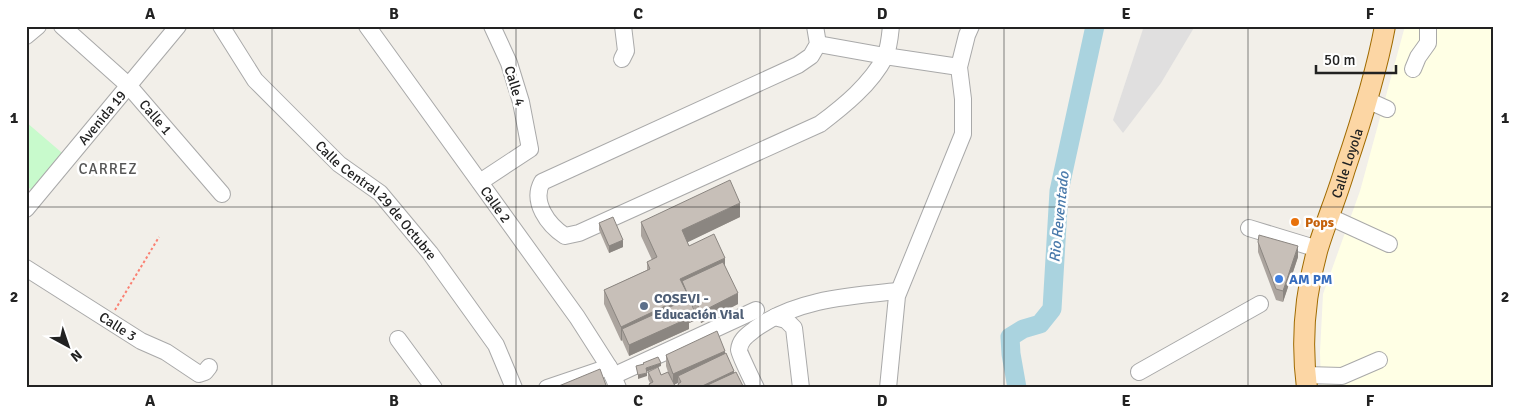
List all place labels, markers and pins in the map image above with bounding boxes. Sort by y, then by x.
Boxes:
place label: Pops [1305,214,1334,231]
marker: Pops [1289,216,1301,228]
place label: AM PM [1289,271,1332,288]
marker: AM PM [1273,273,1285,285]
place label: COSEVI - Educación Vial [654,290,745,323]
marker: COSEVI - Educación Vial [638,300,650,312]

